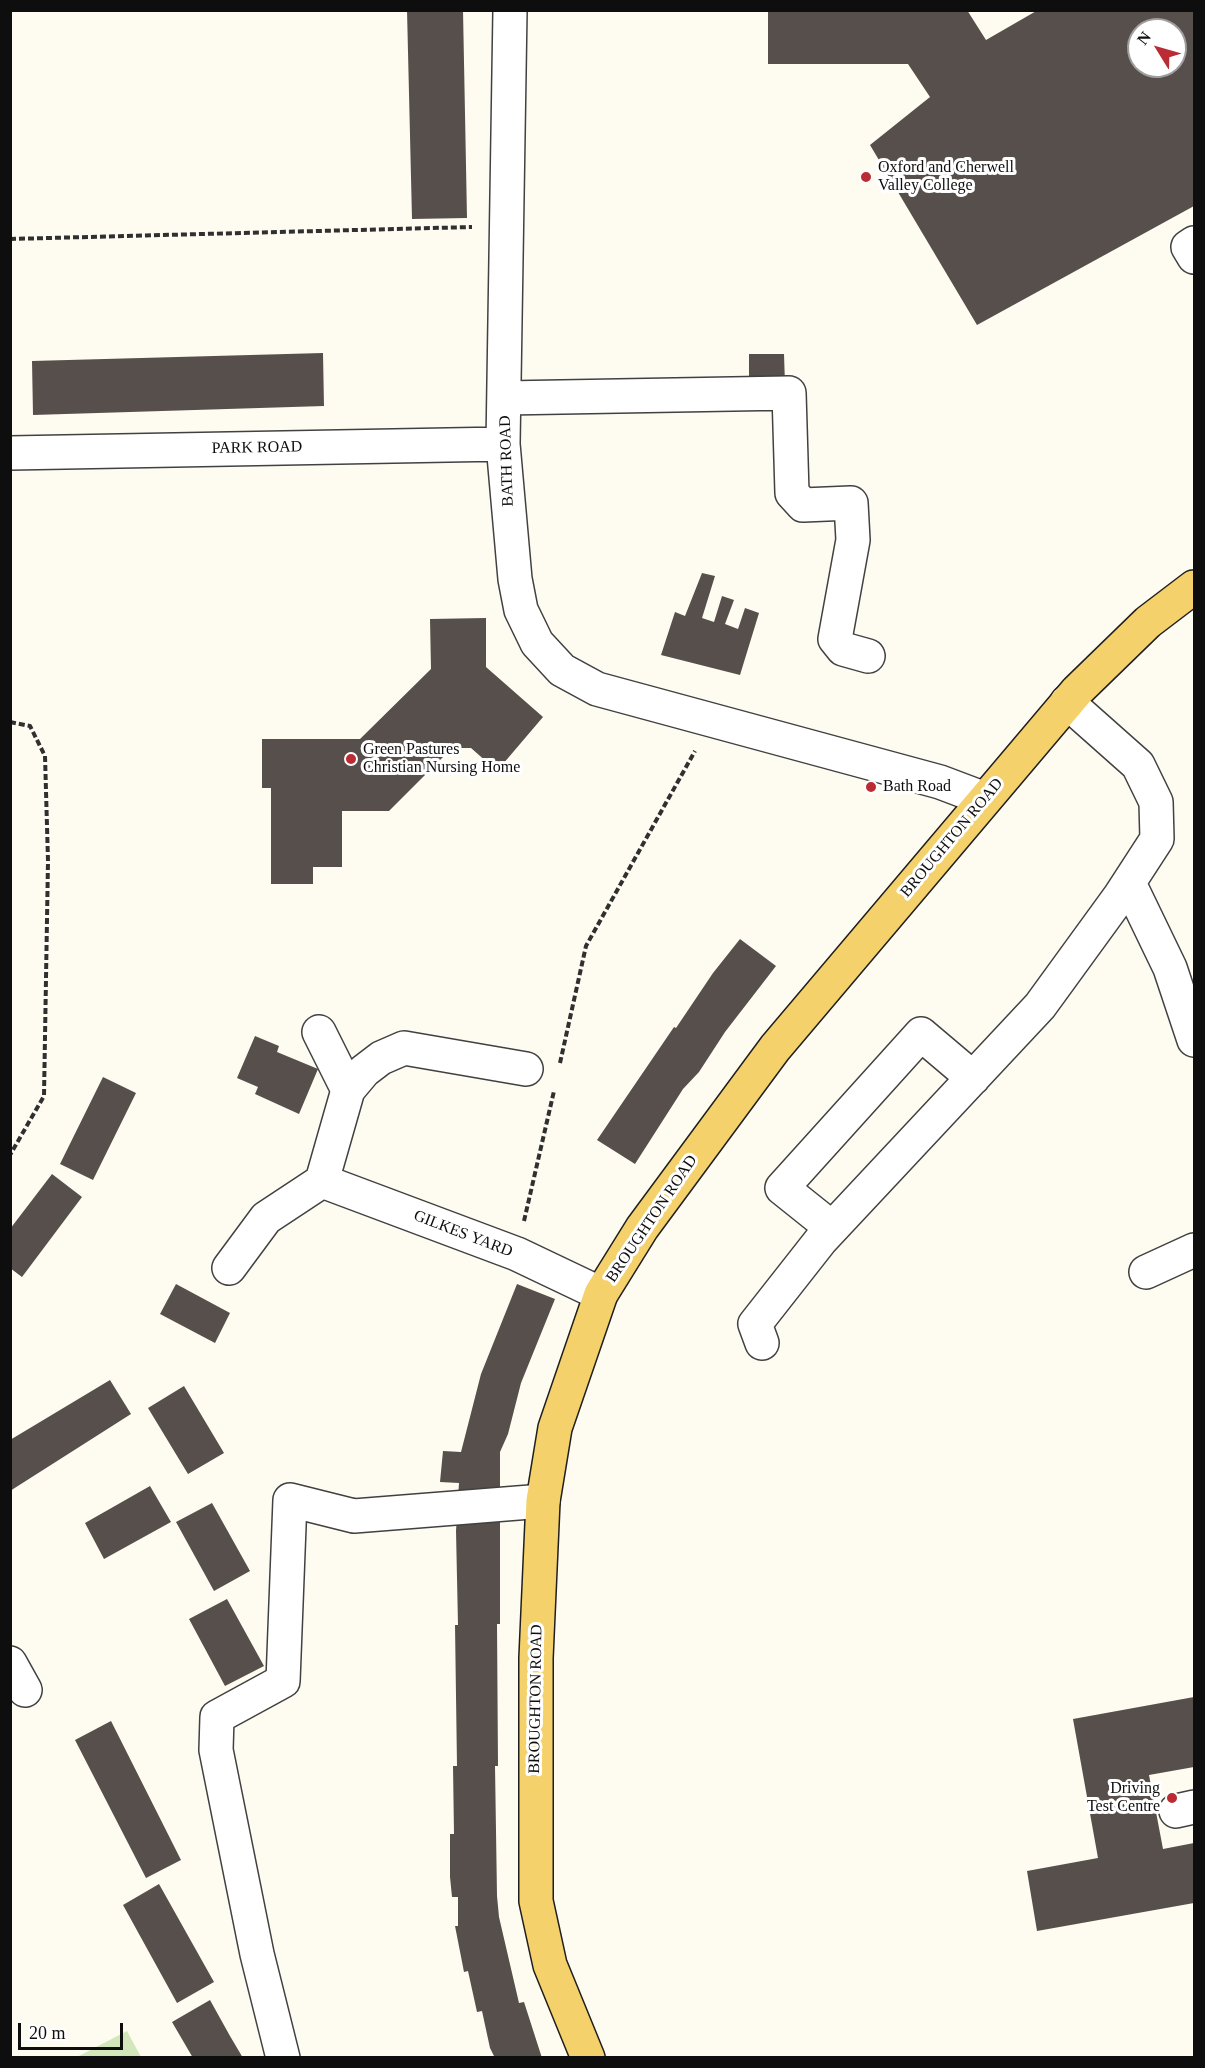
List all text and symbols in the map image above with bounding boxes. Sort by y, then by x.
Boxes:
north arrow [1127,18,1187,78]
text: N [1134,28,1154,48]
place label: Oxford and Cherwell Valley College [878,158,1014,196]
marker: Oxford and Cherwell Valley College [859,170,873,184]
street label: BATH ROAD [496,415,518,507]
street label: PARK ROAD [212,438,302,458]
place label: Green Pastures Christian Nursing Home [363,740,520,778]
marker: Green Pastures Christian Nursing Home [344,752,358,766]
street label: BROUGHTON ROAD [897,775,1007,901]
place label: Bath Road [883,777,951,797]
marker: Bath Road [864,780,878,794]
street label: BROUGHTON ROAD [602,1152,702,1286]
street label: GILKES YARD [411,1206,515,1262]
street label: BROUGHTON ROAD [525,1624,547,1774]
place label: Driving Test Centre [1087,1779,1160,1817]
marker: Driving Test Centre [1165,1791,1179,1805]
scale bar [21,2011,126,2049]
text: 20 m [29,2023,66,2043]

